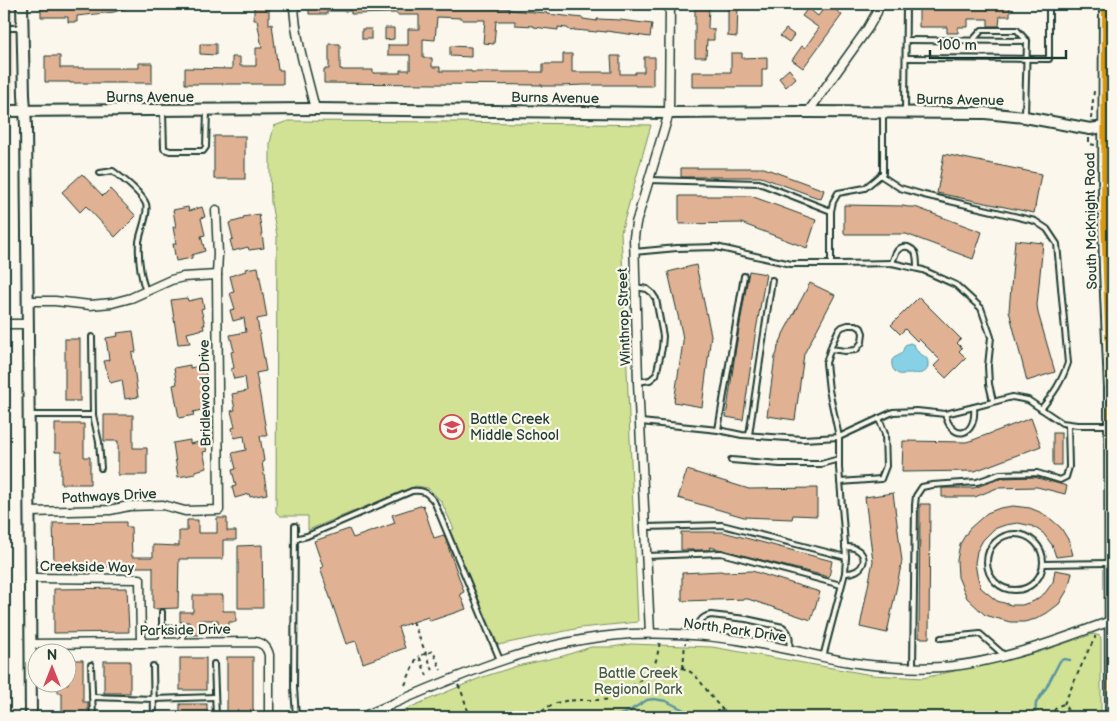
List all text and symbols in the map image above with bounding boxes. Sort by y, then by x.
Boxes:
scale bar [930,28,1066,60]
text: 100 m [937,36,977,55]
street label: Burns Avenue [106,89,194,106]
street label: Burns Avenue [511,89,599,107]
street label: Burns Avenue [916,91,1004,109]
street label: South McKnight Road [1081,152,1101,290]
street label: Winthrop Street [614,267,634,366]
street label: Bridlewood Drive [196,339,214,447]
place label: Battle Creek Middle School [470,411,559,444]
school or university icon: Battle Creek Middle School [439,414,465,440]
street label: Pathways Drive [61,485,157,507]
street label: Creekside Way [40,558,135,576]
street label: North Park Drive [682,614,788,646]
street label: Parkside Drive [139,621,231,639]
north arrow [28,644,78,694]
text: N [47,647,57,664]
park label: Battle Creek Regional Park [594,665,682,698]

